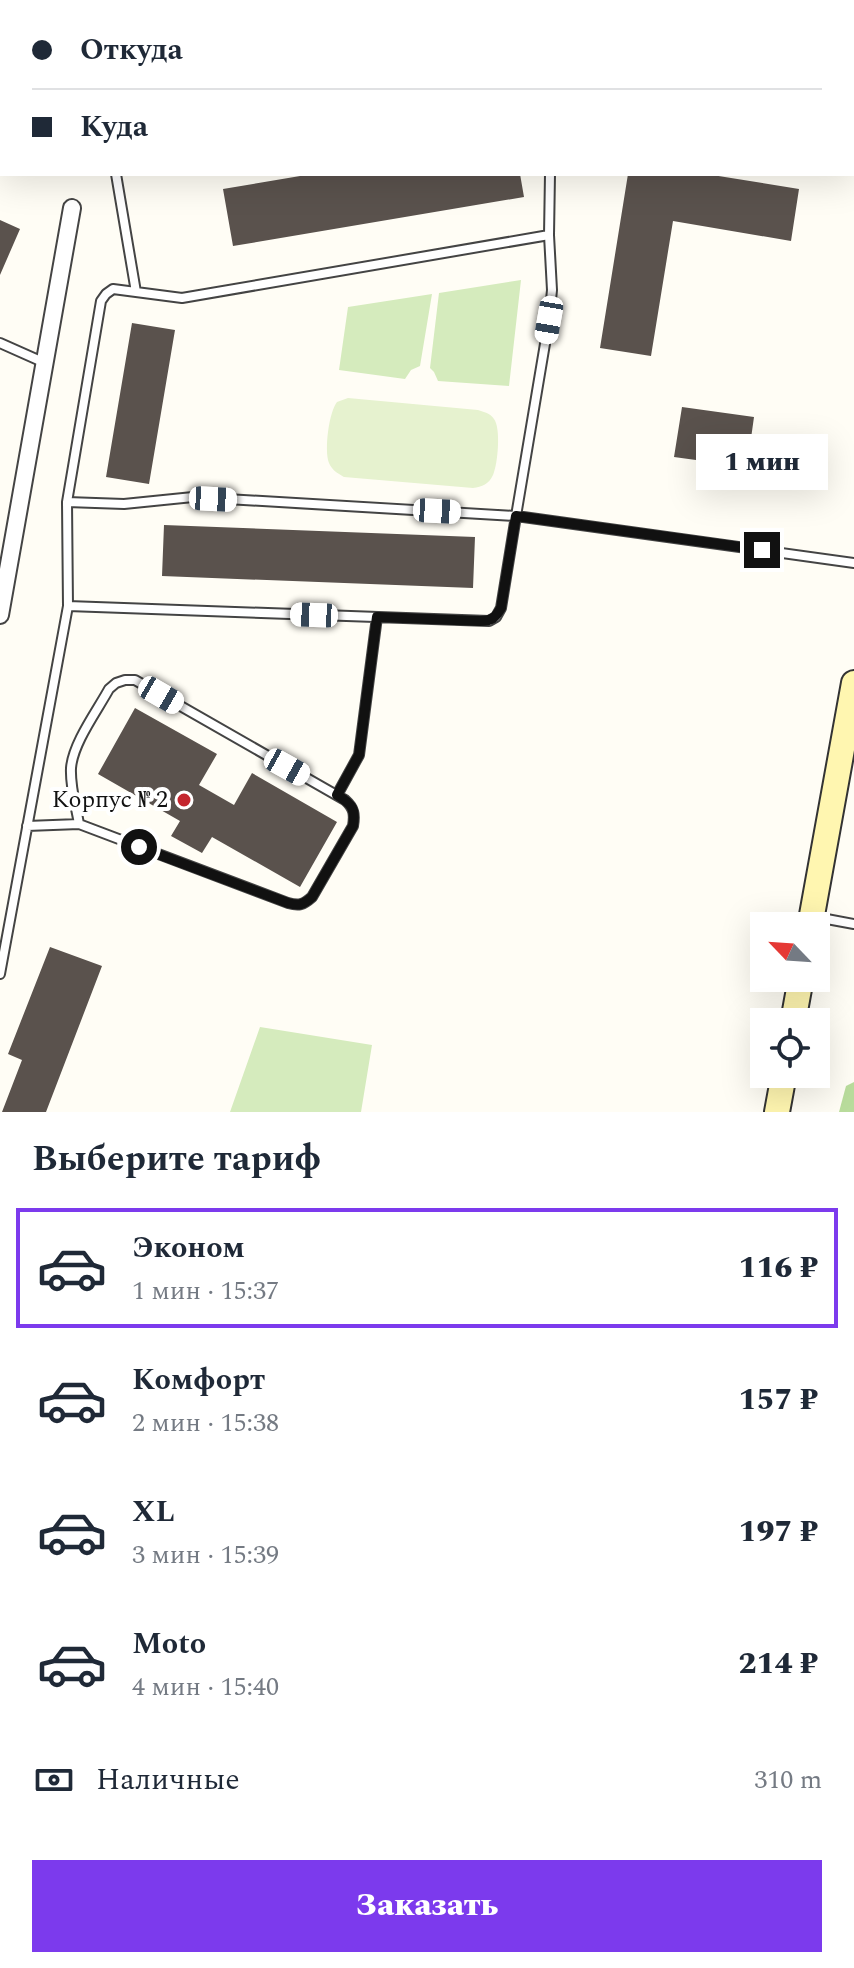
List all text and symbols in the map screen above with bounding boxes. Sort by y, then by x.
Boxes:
text: Откуда [80,27,183,73]
text: Куда [80,104,148,150]
car [533,294,565,346]
callout: 1 мин [696,434,828,490]
text: 1 мин [724,442,800,482]
car [188,486,238,512]
car [412,498,462,524]
route end [744,532,780,568]
car [290,602,338,628]
car [134,673,188,717]
car [260,745,314,789]
place label: Корпус № 2 [52,782,168,818]
marker: Корпус № 2 [175,791,193,809]
route start [121,829,157,865]
north arrow [750,912,830,992]
map controls [750,912,830,1088]
button: locate [750,1008,830,1088]
text: Выберите тариф [32,1132,321,1187]
text: Эконом [132,1225,245,1271]
icon: car [36,1232,108,1304]
text: 116 ₽ [739,1245,818,1291]
text: 1 мин · 15:37 [132,1271,279,1311]
text: Комфорт [132,1357,265,1403]
icon: car [36,1364,108,1436]
text: 157 ₽ [739,1377,818,1423]
text: 2 мин · 15:38 [132,1403,279,1443]
text: XL [132,1489,175,1535]
icon: car [36,1496,108,1568]
text: 197 ₽ [739,1509,818,1555]
text: 3 мин · 15:39 [132,1535,279,1575]
text: Moto [132,1621,206,1667]
icon: car [36,1628,108,1700]
text: 214 ₽ [739,1641,818,1687]
text: 4 мин · 15:40 [132,1667,279,1707]
text: Наличные [96,1757,240,1803]
icon: cash [32,1758,76,1802]
text: 310 m [754,1760,822,1800]
button: Заказать [32,1860,822,1952]

